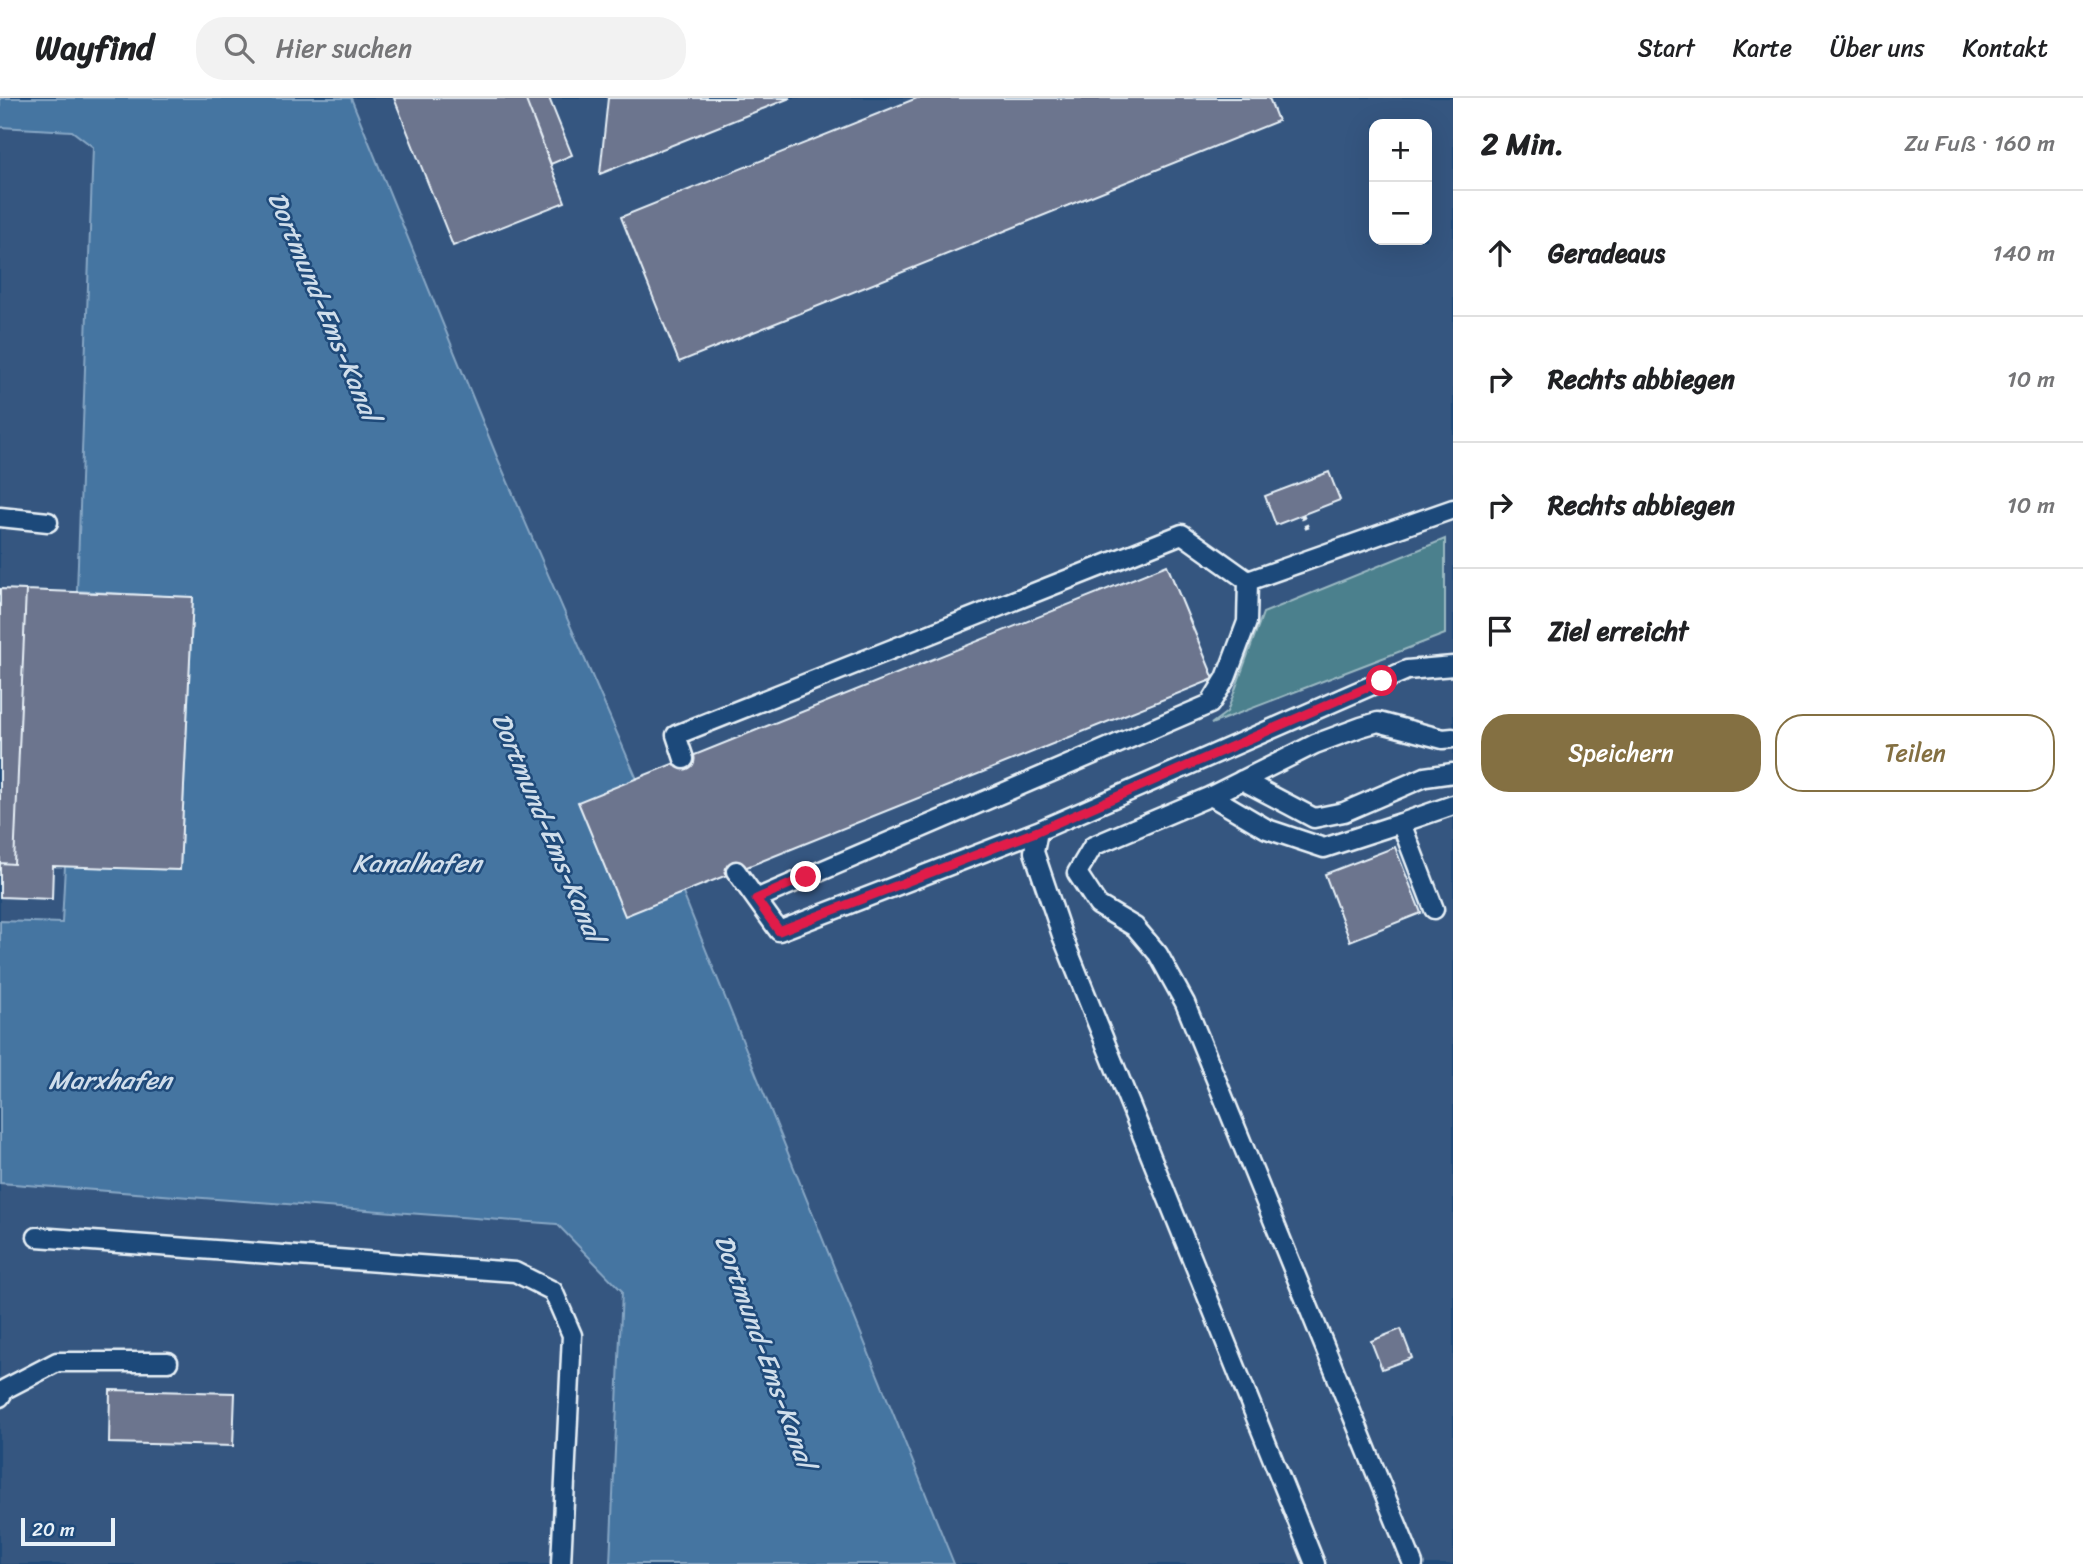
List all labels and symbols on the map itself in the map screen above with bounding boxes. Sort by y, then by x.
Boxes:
water label: Dortmund-Ems-Kanal [255,184,395,433]
route start [1366,665,1397,696]
water label: Dortmund-Ems-Kanal [479,705,619,954]
water label: Kanalhafen [353,840,484,886]
route end [790,861,821,892]
water label: Marxhafen [49,1057,174,1103]
water label: Dortmund-Ems-Kanal [701,1227,831,1480]
scale bar [21,1515,116,1547]

